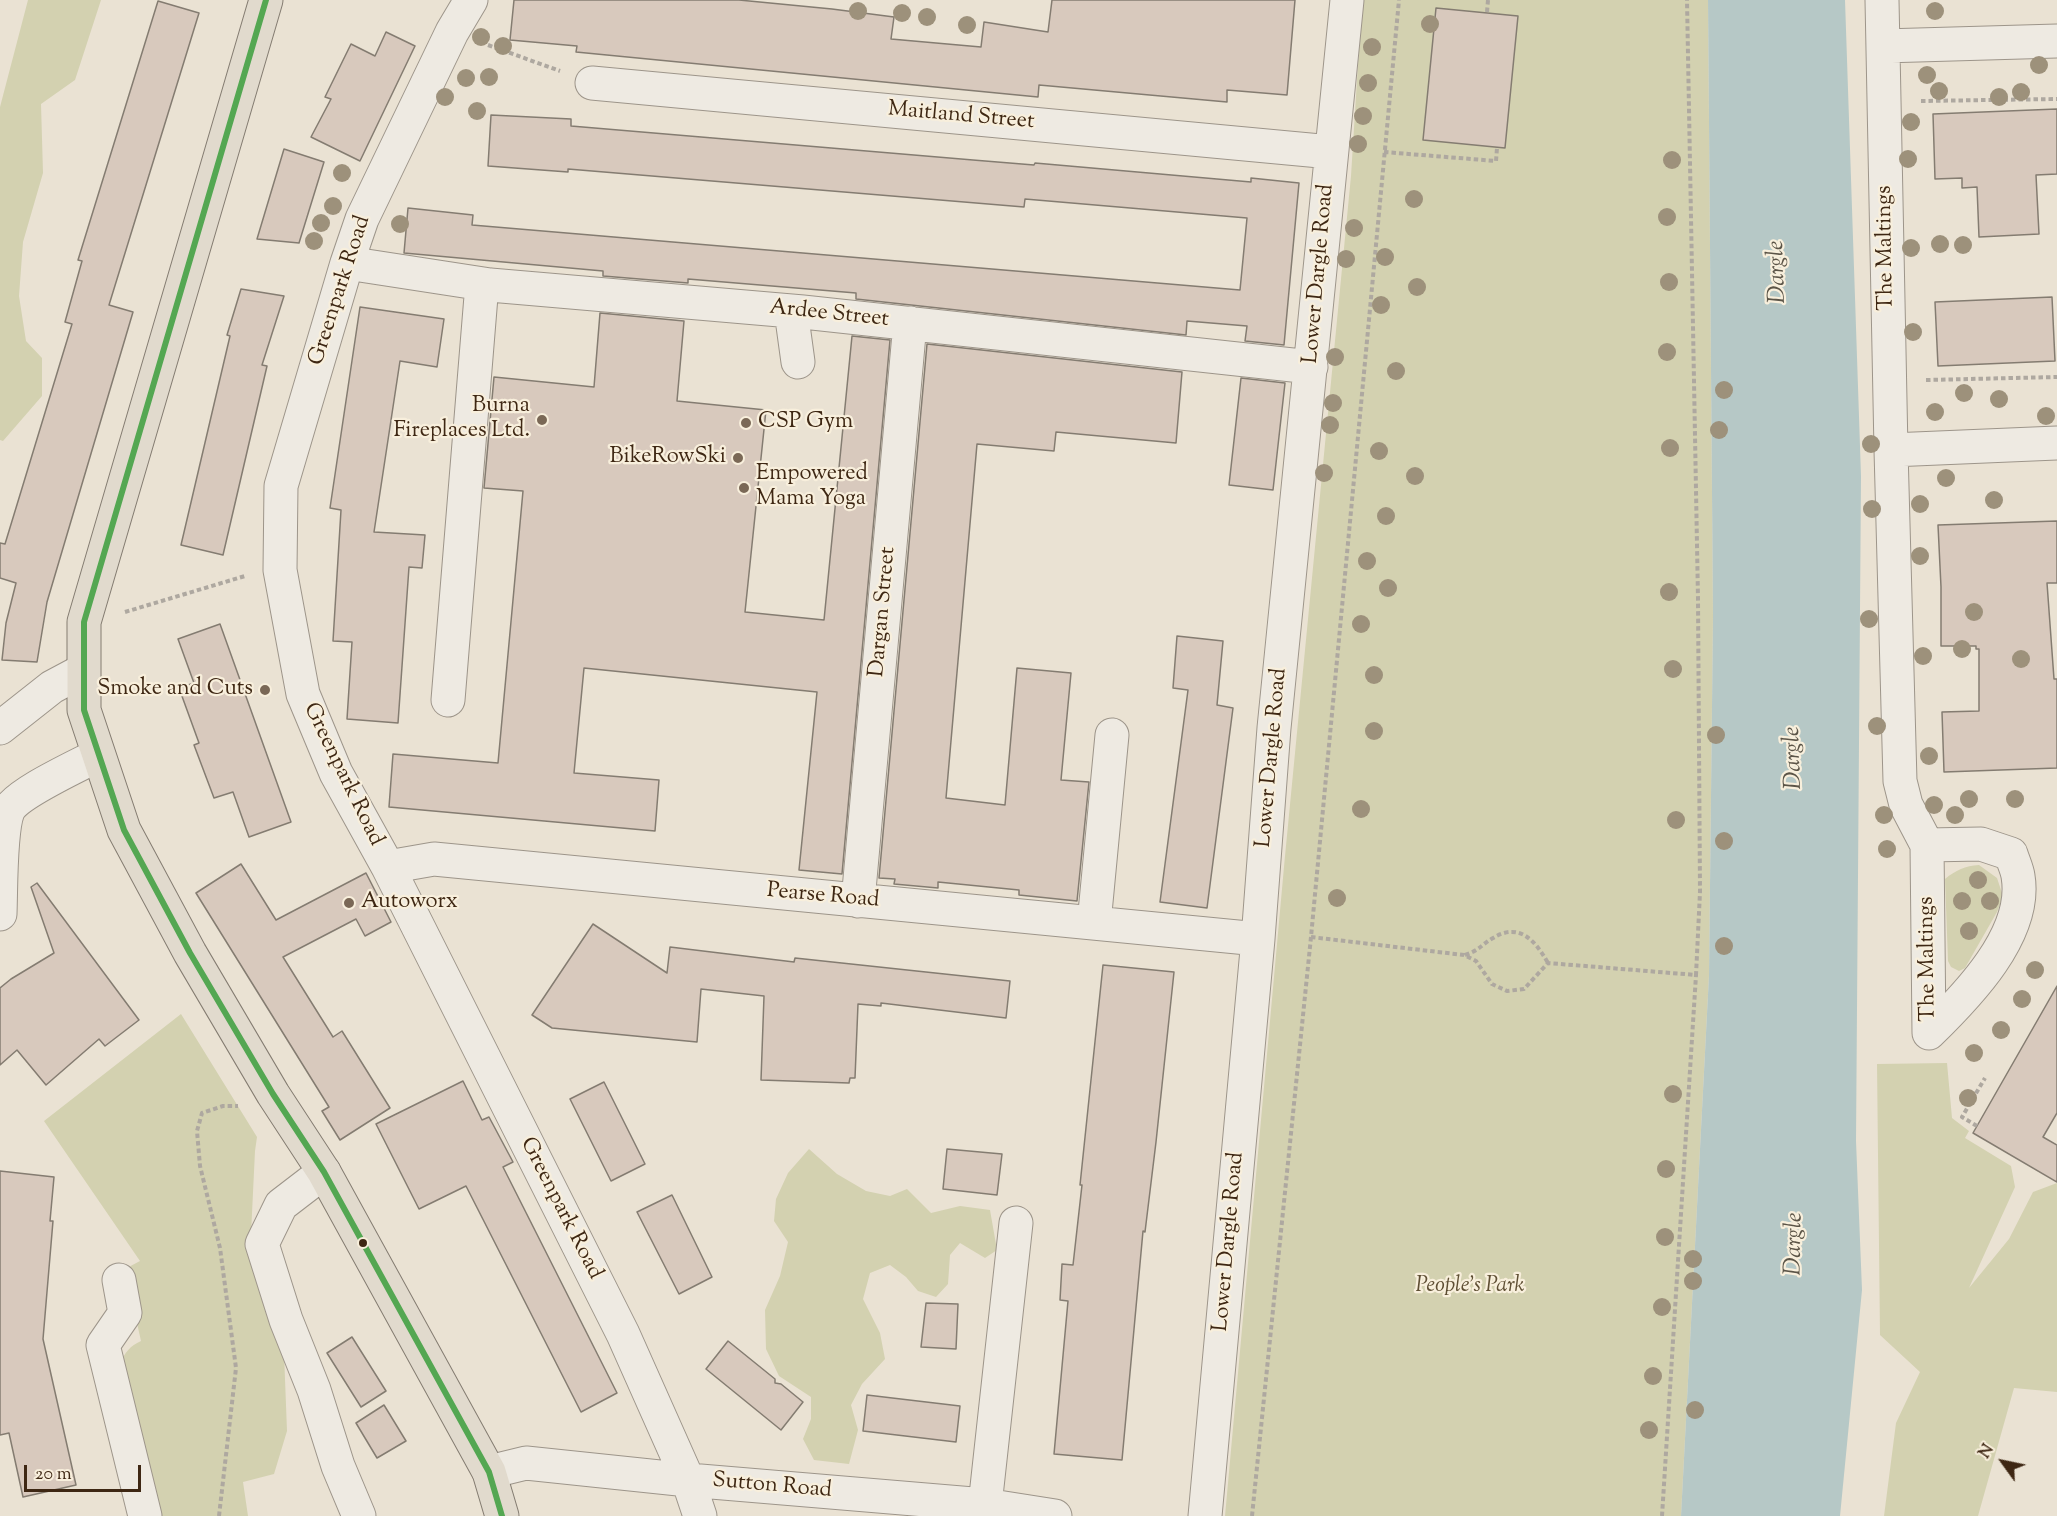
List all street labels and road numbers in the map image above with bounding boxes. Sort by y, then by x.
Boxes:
street label: Maitland Street [887,97,1035,137]
street label: Lower Dargle Road [1299,183,1341,365]
street label: The Maltings [1873,185,1901,311]
street label: Greenpark Road [304,213,378,369]
street label: Ardee Street [768,296,890,334]
street label: Dargan Street [865,546,903,678]
street label: Lower Dargle Road [1252,667,1294,849]
street label: Greenpark Road [296,699,388,851]
street label: Pearse Road [766,879,880,915]
street label: The Maltings [1915,896,1943,1022]
street label: Greenpark Road [513,1134,607,1284]
street label: Lower Dargle Road [1209,1151,1251,1333]
street label: Sutton Road [711,1469,833,1505]

